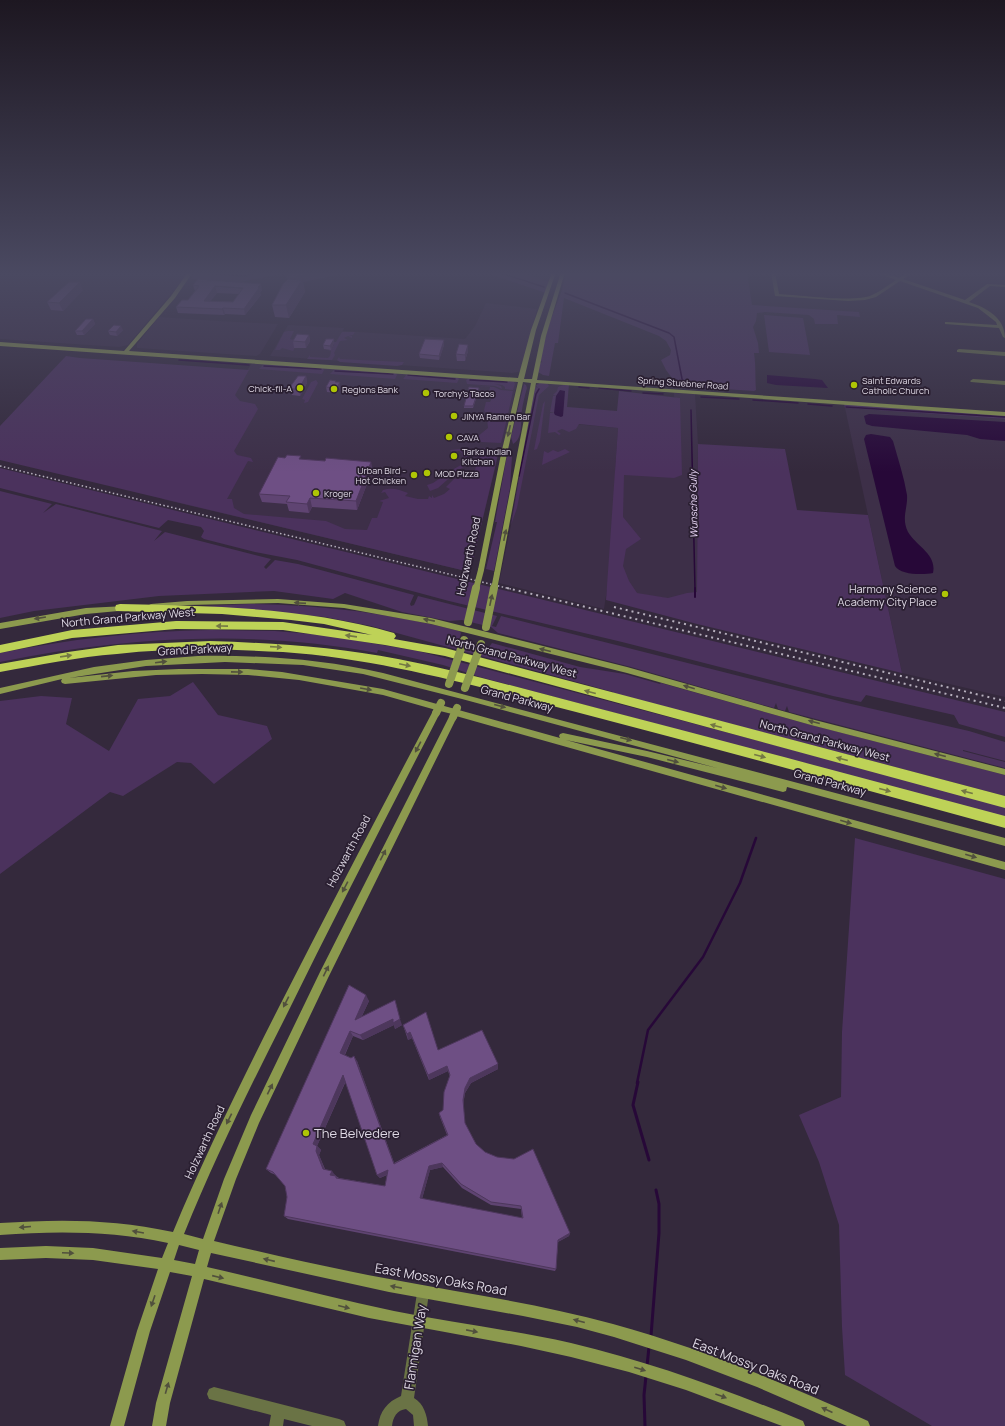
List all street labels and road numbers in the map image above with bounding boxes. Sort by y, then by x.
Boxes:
street label: Spring Stuebner Road [637,373,729,393]
street label: Holzwarth Road [452,515,484,597]
street label: North Grand Parkway West [61,604,195,630]
street label: North Grand Parkway West [445,631,579,681]
street label: Grand Parkway [157,640,233,658]
street label: Grand Parkway [479,681,555,715]
street label: North Grand Parkway West [758,715,892,765]
street label: Grand Parkway [792,765,868,799]
street label: Holzwarth Road [323,812,373,890]
street label: Holzwarth Road [180,1103,228,1181]
street label: East Mossy Oaks Road [374,1259,508,1299]
street label: Flannigan Way [399,1303,431,1391]
street label: East Mossy Oaks Road [690,1334,822,1398]

